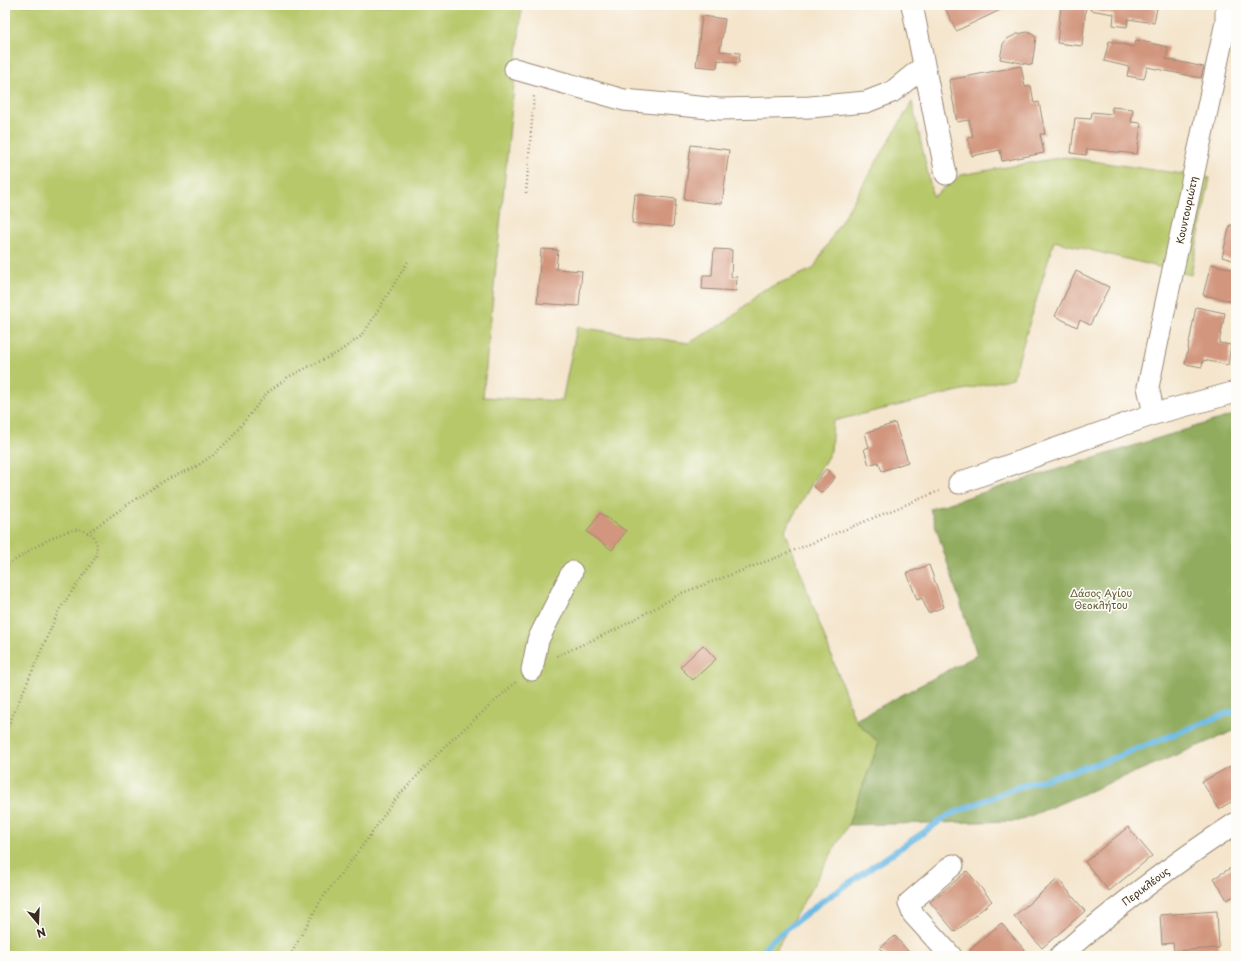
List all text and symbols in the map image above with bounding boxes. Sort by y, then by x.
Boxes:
street label: Κουντουριώτη [1172,175,1200,245]
park label: Δάσος Αγίου Θεοκλήτου [1070,585,1132,612]
street label: Περικλέους [1118,863,1172,909]
north arrow [18,903,58,943]
text: N [34,923,48,942]

